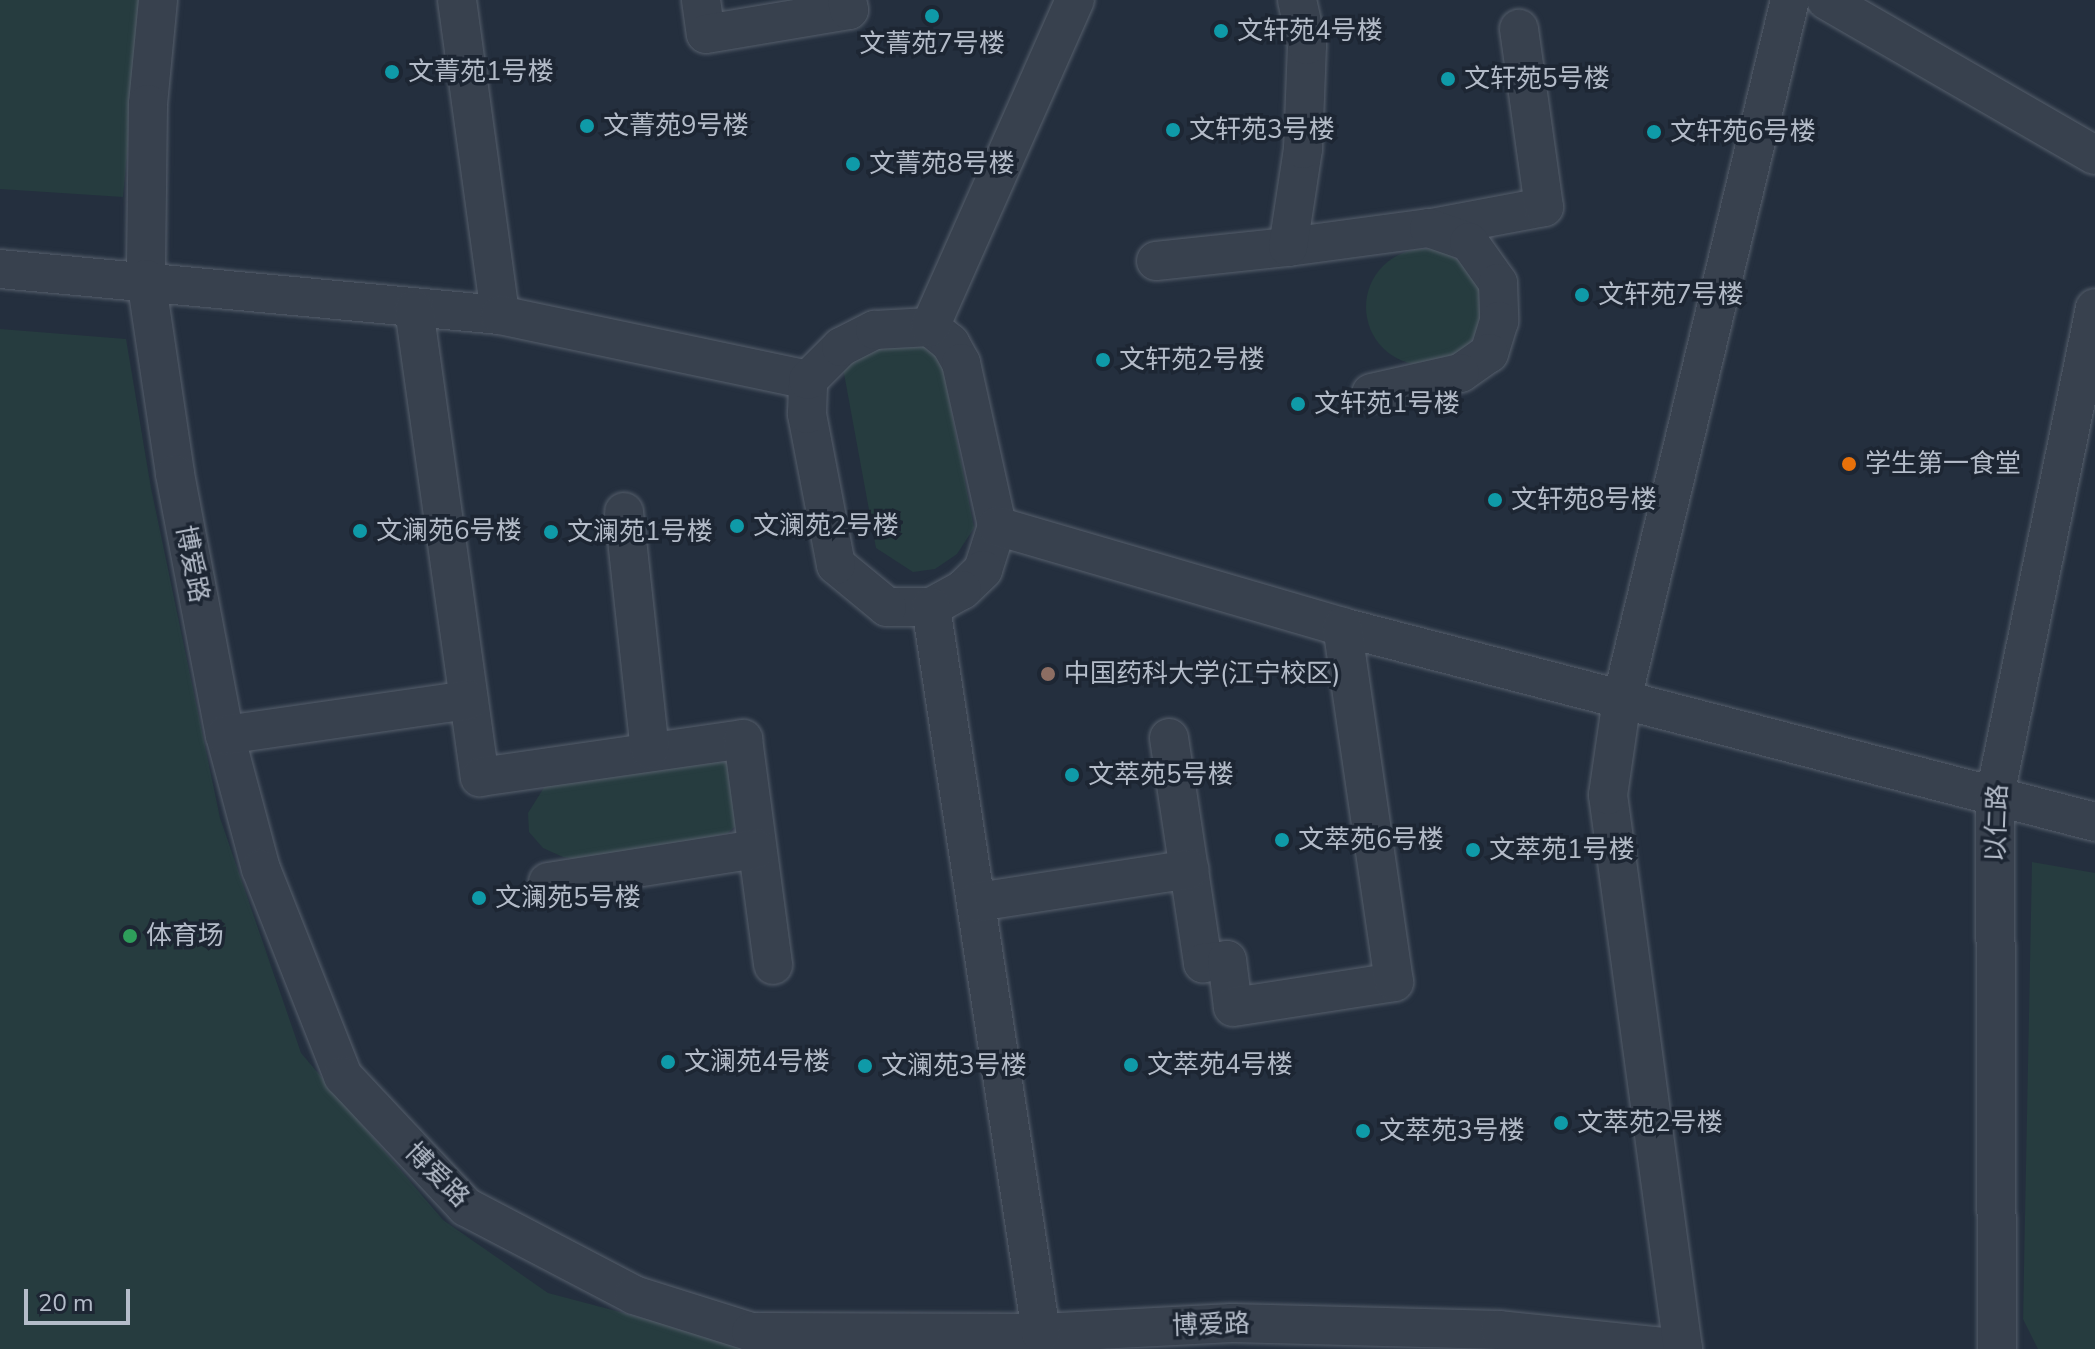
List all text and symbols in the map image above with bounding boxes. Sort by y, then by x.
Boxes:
marker: 文菁苑7号楼 [923,7,941,25]
place label: 文轩苑4号楼 [1237,15,1383,47]
marker: 文轩苑4号楼 [1212,22,1230,40]
place label: 文菁苑7号楼 [859,28,1005,60]
place label: 文菁苑1号楼 [408,56,554,88]
marker: 文菁苑1号楼 [383,63,401,81]
place label: 文轩苑5号楼 [1464,63,1610,95]
marker: 文轩苑5号楼 [1439,70,1457,88]
place label: 文菁苑9号楼 [603,110,749,142]
place label: 文轩苑3号楼 [1189,114,1335,146]
place label: 文轩苑6号楼 [1670,116,1816,148]
marker: 文菁苑9号楼 [578,117,596,135]
marker: 文轩苑3号楼 [1164,121,1182,139]
marker: 文轩苑6号楼 [1645,123,1663,141]
place label: 文菁苑8号楼 [869,148,1015,180]
marker: 文菁苑8号楼 [844,155,862,173]
place label: 文轩苑7号楼 [1598,279,1744,311]
marker: 文轩苑7号楼 [1573,286,1591,304]
place label: 文轩苑2号楼 [1119,344,1265,376]
marker: 文轩苑2号楼 [1094,351,1112,369]
place label: 文轩苑1号楼 [1314,388,1460,420]
marker: 文轩苑1号楼 [1289,395,1307,413]
place label: 学生第一食堂 [1865,448,2021,480]
marker: 学生第一食堂 [1840,455,1858,473]
place label: 文轩苑8号楼 [1511,484,1657,516]
marker: 文轩苑8号楼 [1486,491,1504,509]
place label: 文澜苑2号楼 [753,510,899,542]
place label: 文澜苑6号楼 [376,515,522,547]
place label: 文澜苑1号楼 [567,516,713,548]
marker: 文澜苑2号楼 [728,517,746,535]
marker: 文澜苑6号楼 [351,522,369,540]
street label: 博爱路 [169,523,215,605]
marker: 文澜苑1号楼 [542,523,560,541]
place label: 中国药科大学(江宁校区) [1064,658,1340,690]
marker: 中国药科大学(江宁校区) [1039,665,1057,683]
place label: 文萃苑5号楼 [1088,759,1234,791]
marker: 文萃苑5号楼 [1063,766,1081,784]
street label: 以仁路 [1980,783,2014,863]
place label: 文萃苑6号楼 [1298,824,1444,856]
marker: 文萃苑6号楼 [1273,831,1291,849]
place label: 文萃苑1号楼 [1489,834,1635,866]
marker: 文萃苑1号楼 [1464,841,1482,859]
place label: 文澜苑5号楼 [495,882,641,914]
marker: 文澜苑5号楼 [470,889,488,907]
place label: 体育场 [146,920,224,952]
marker: 体育场 [121,927,139,945]
place label: 文澜苑4号楼 [684,1046,830,1078]
place label: 文萃苑4号楼 [1147,1049,1293,1081]
place label: 文澜苑3号楼 [881,1050,1027,1082]
marker: 文澜苑4号楼 [659,1053,677,1071]
marker: 文萃苑4号楼 [1122,1056,1140,1074]
marker: 文澜苑3号楼 [856,1057,874,1075]
place label: 文萃苑2号楼 [1577,1107,1723,1139]
marker: 文萃苑2号楼 [1552,1114,1570,1132]
place label: 文萃苑3号楼 [1379,1115,1525,1147]
marker: 文萃苑3号楼 [1354,1122,1372,1140]
street label: 博爱路 [398,1136,476,1214]
scale bar [28,1273,134,1323]
text: 20 m [38,1287,94,1319]
street label: 博爱路 [1171,1308,1251,1342]

